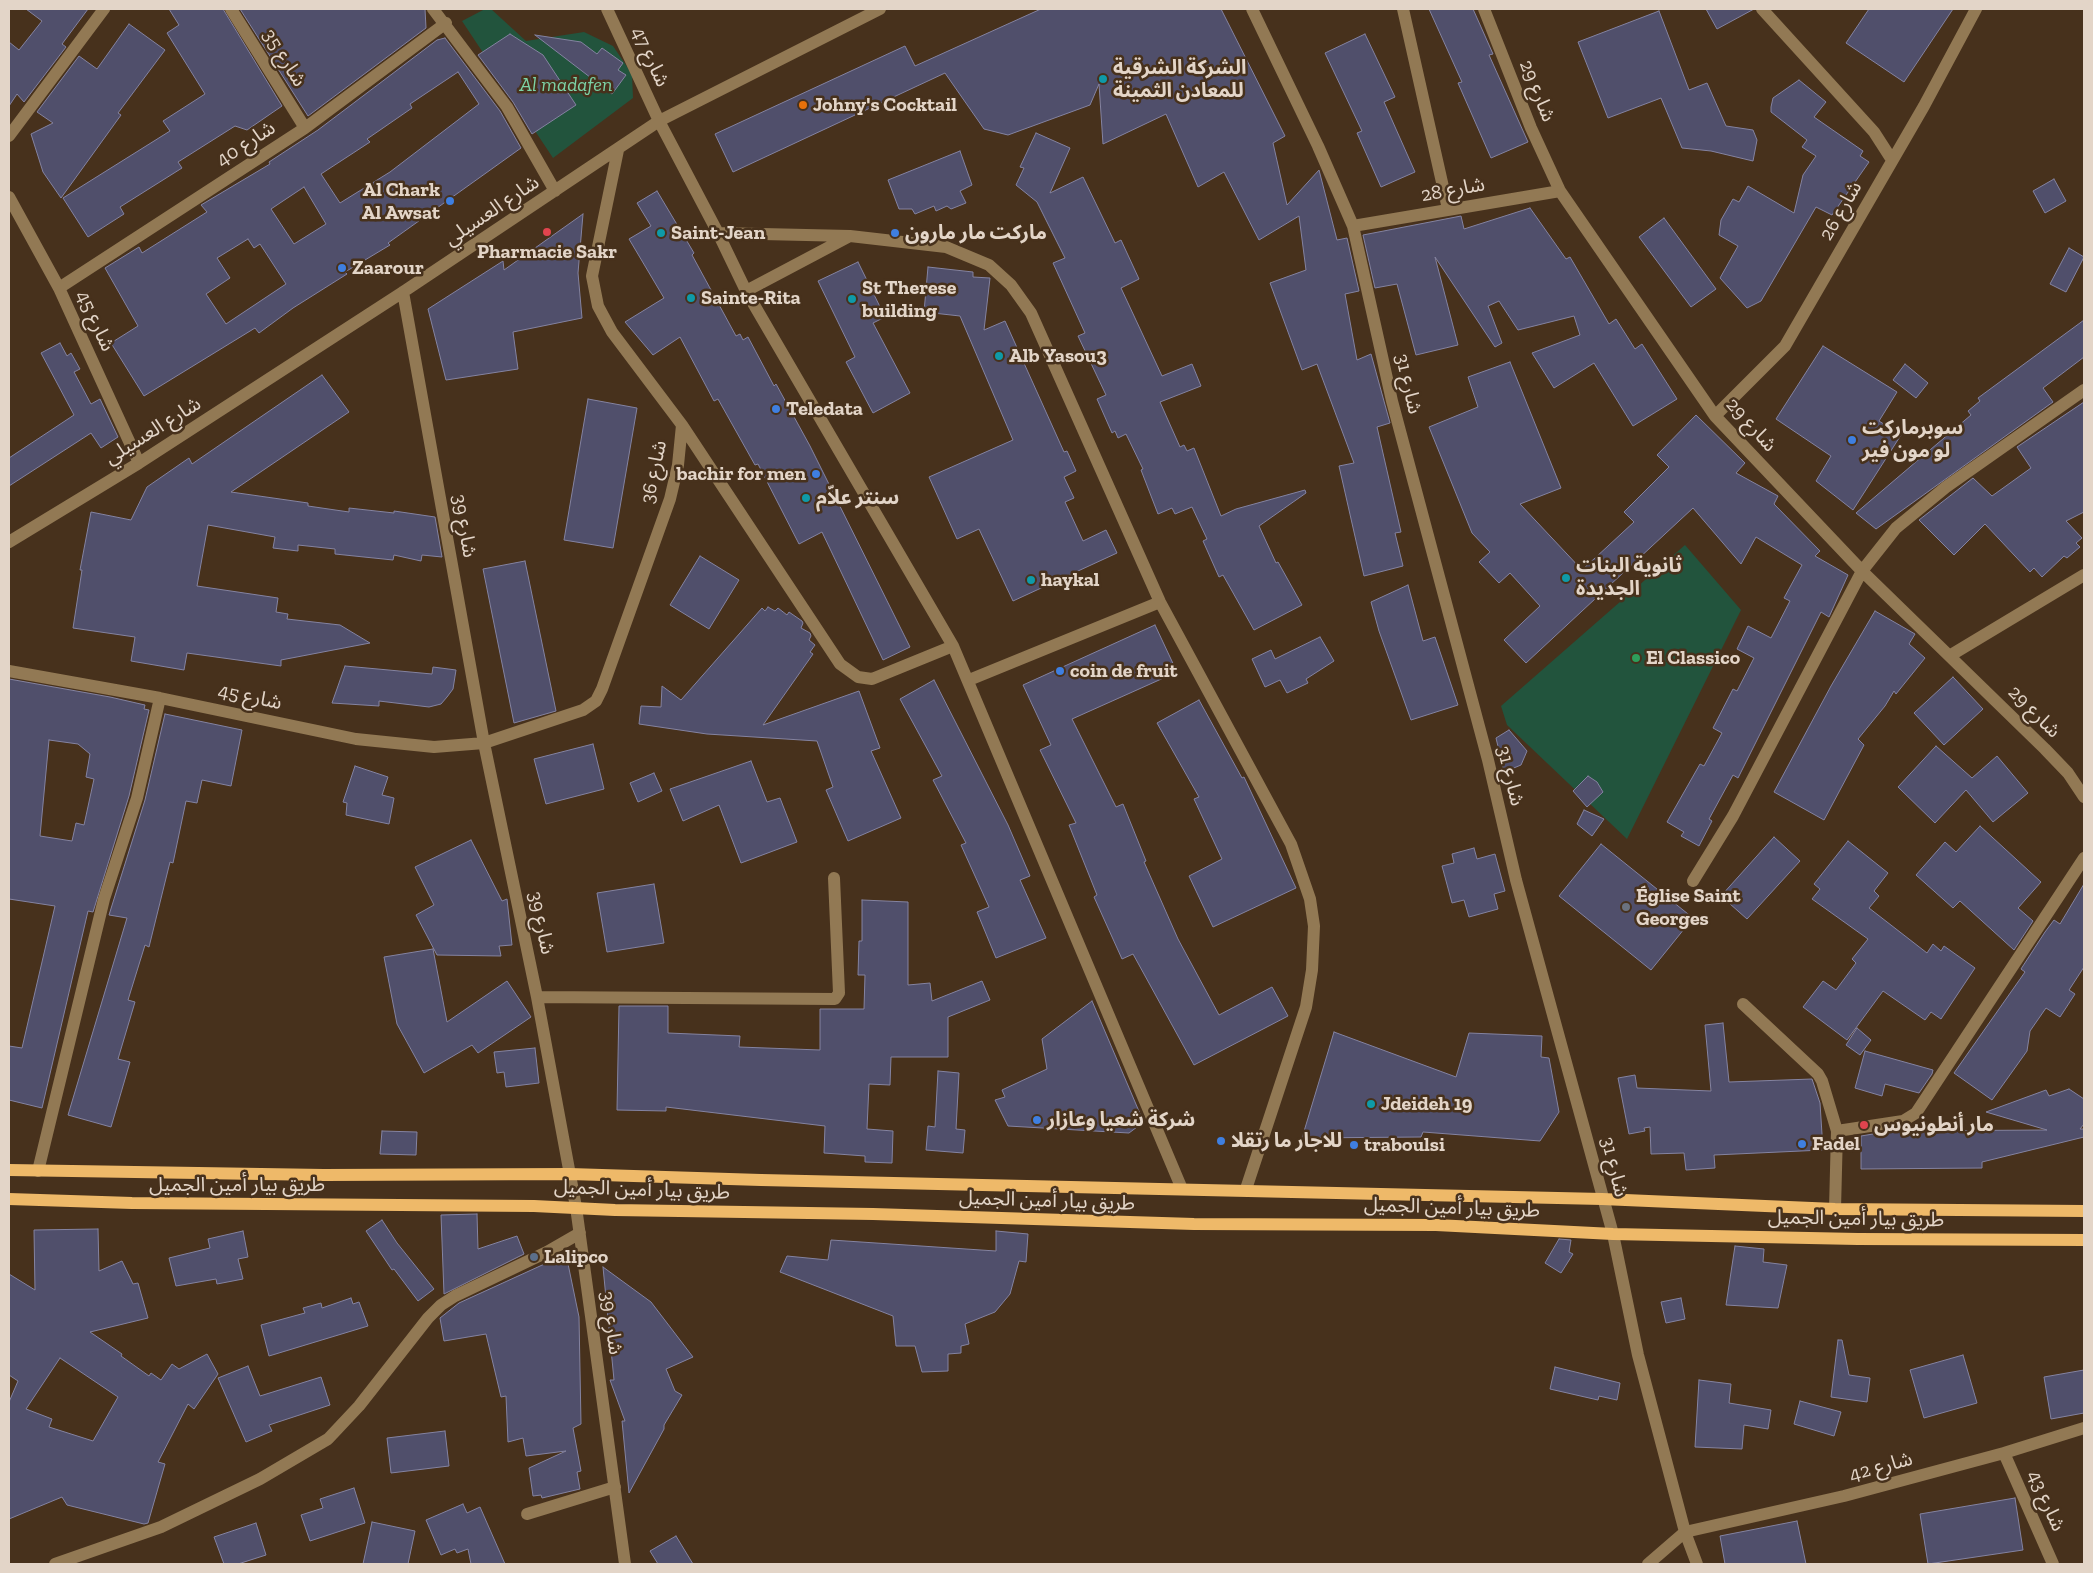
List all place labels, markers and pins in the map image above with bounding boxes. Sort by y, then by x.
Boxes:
place label: الشركة الشرقية للمعادن الثمينة [1113,56,1246,103]
marker: الشركة الشرقية للمعادن الثمينة [1097,73,1109,85]
place label: Johny's Cocktail [813,93,957,117]
marker: Johny's Cocktail [797,99,809,111]
place label: Al Chark Al Awsat [362,178,440,225]
marker: Al Chark Al Awsat [444,195,456,207]
place label: Saint-Jean [671,221,765,245]
place label: ماركت مار مارون [905,221,1047,245]
marker: Pharmacie Sakr [541,226,553,238]
marker: Saint-Jean [655,227,667,239]
marker: ماركت مار مارون [889,227,901,239]
place label: Pharmacie Sakr [477,240,617,264]
place label: Zaarour [352,256,424,280]
marker: Zaarour [336,262,348,274]
place label: St Therese building [862,276,956,323]
place label: Sainte-Rita [701,286,801,310]
marker: Sainte-Rita [685,292,697,304]
marker: St Therese building [846,293,858,305]
place label: Alb Yasou3 [1009,344,1107,368]
marker: Alb Yasou3 [993,350,1005,362]
place label: Teledata [786,397,863,421]
marker: Teledata [770,403,782,415]
place label: سوبرماركت لو مون فير [1862,416,1963,463]
marker: سوبرماركت لو مون فير [1846,434,1858,446]
place label: bachir for men [676,462,806,486]
marker: bachir for men [810,468,822,480]
place label: سنتر علاّم [816,486,899,510]
marker: سنتر علاّم [800,492,812,504]
place label: ثانوية البنات الجديدة [1576,554,1682,601]
place label: haykal [1041,568,1100,592]
marker: ثانوية البنات الجديدة [1560,572,1572,584]
marker: haykal [1025,574,1037,586]
place label: El Classico [1646,646,1740,670]
marker: El Classico [1630,652,1642,664]
place label: coin de fruit [1070,659,1178,683]
marker: coin de fruit [1054,665,1066,677]
place label: Église Saint Georges [1636,884,1741,931]
marker: Église Saint Georges [1620,901,1632,913]
place label: Jdeideh 19 [1381,1092,1472,1116]
marker: Jdeideh 19 [1365,1098,1377,1110]
place label: شركة شعيا وعازار [1047,1108,1195,1132]
place label: مار أنطونيوس [1874,1113,1994,1137]
marker: شركة شعيا وعازار [1031,1114,1043,1126]
marker: مار أنطونيوس [1858,1119,1870,1131]
place label: للاجار ما رتقلا [1231,1129,1342,1153]
place label: Fadel [1812,1132,1860,1156]
place label: traboulsi [1364,1133,1445,1157]
marker: للاجار ما رتقلا [1215,1135,1227,1147]
marker: Fadel [1796,1138,1808,1150]
marker: traboulsi [1348,1139,1360,1151]
place label: Lalipco [544,1245,608,1269]
marker: Lalipco [528,1251,540,1263]

